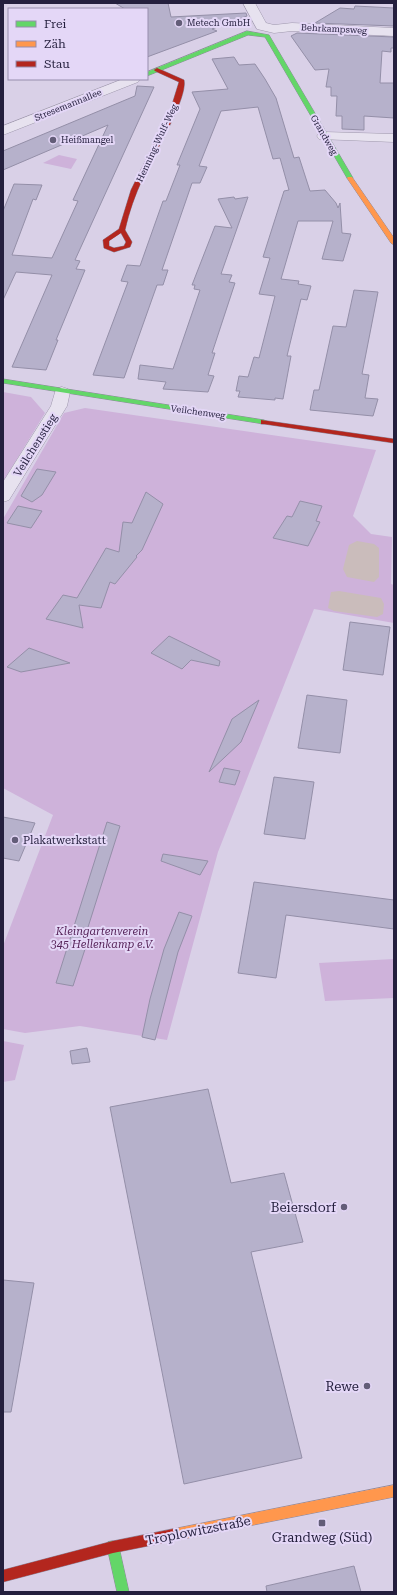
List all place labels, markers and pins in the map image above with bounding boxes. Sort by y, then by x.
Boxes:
marker: Metech GmbH [174,18,184,28]
place label: Metech GmbH [187,18,251,28]
marker: Heißmangel [48,135,58,145]
place label: Heißmangel [61,135,113,145]
place label: Plakatwerkstatt [23,834,106,847]
marker: Plakatwerkstatt [10,835,20,845]
place label: Beiersdorf [271,1200,337,1215]
marker: Beiersdorf [339,1202,349,1212]
place label: Rewe [326,1379,359,1394]
marker: Rewe [362,1381,372,1391]
marker: Grandweg (Süd) [317,1518,327,1528]
place label: Grandweg (Süd) [272,1530,372,1545]

